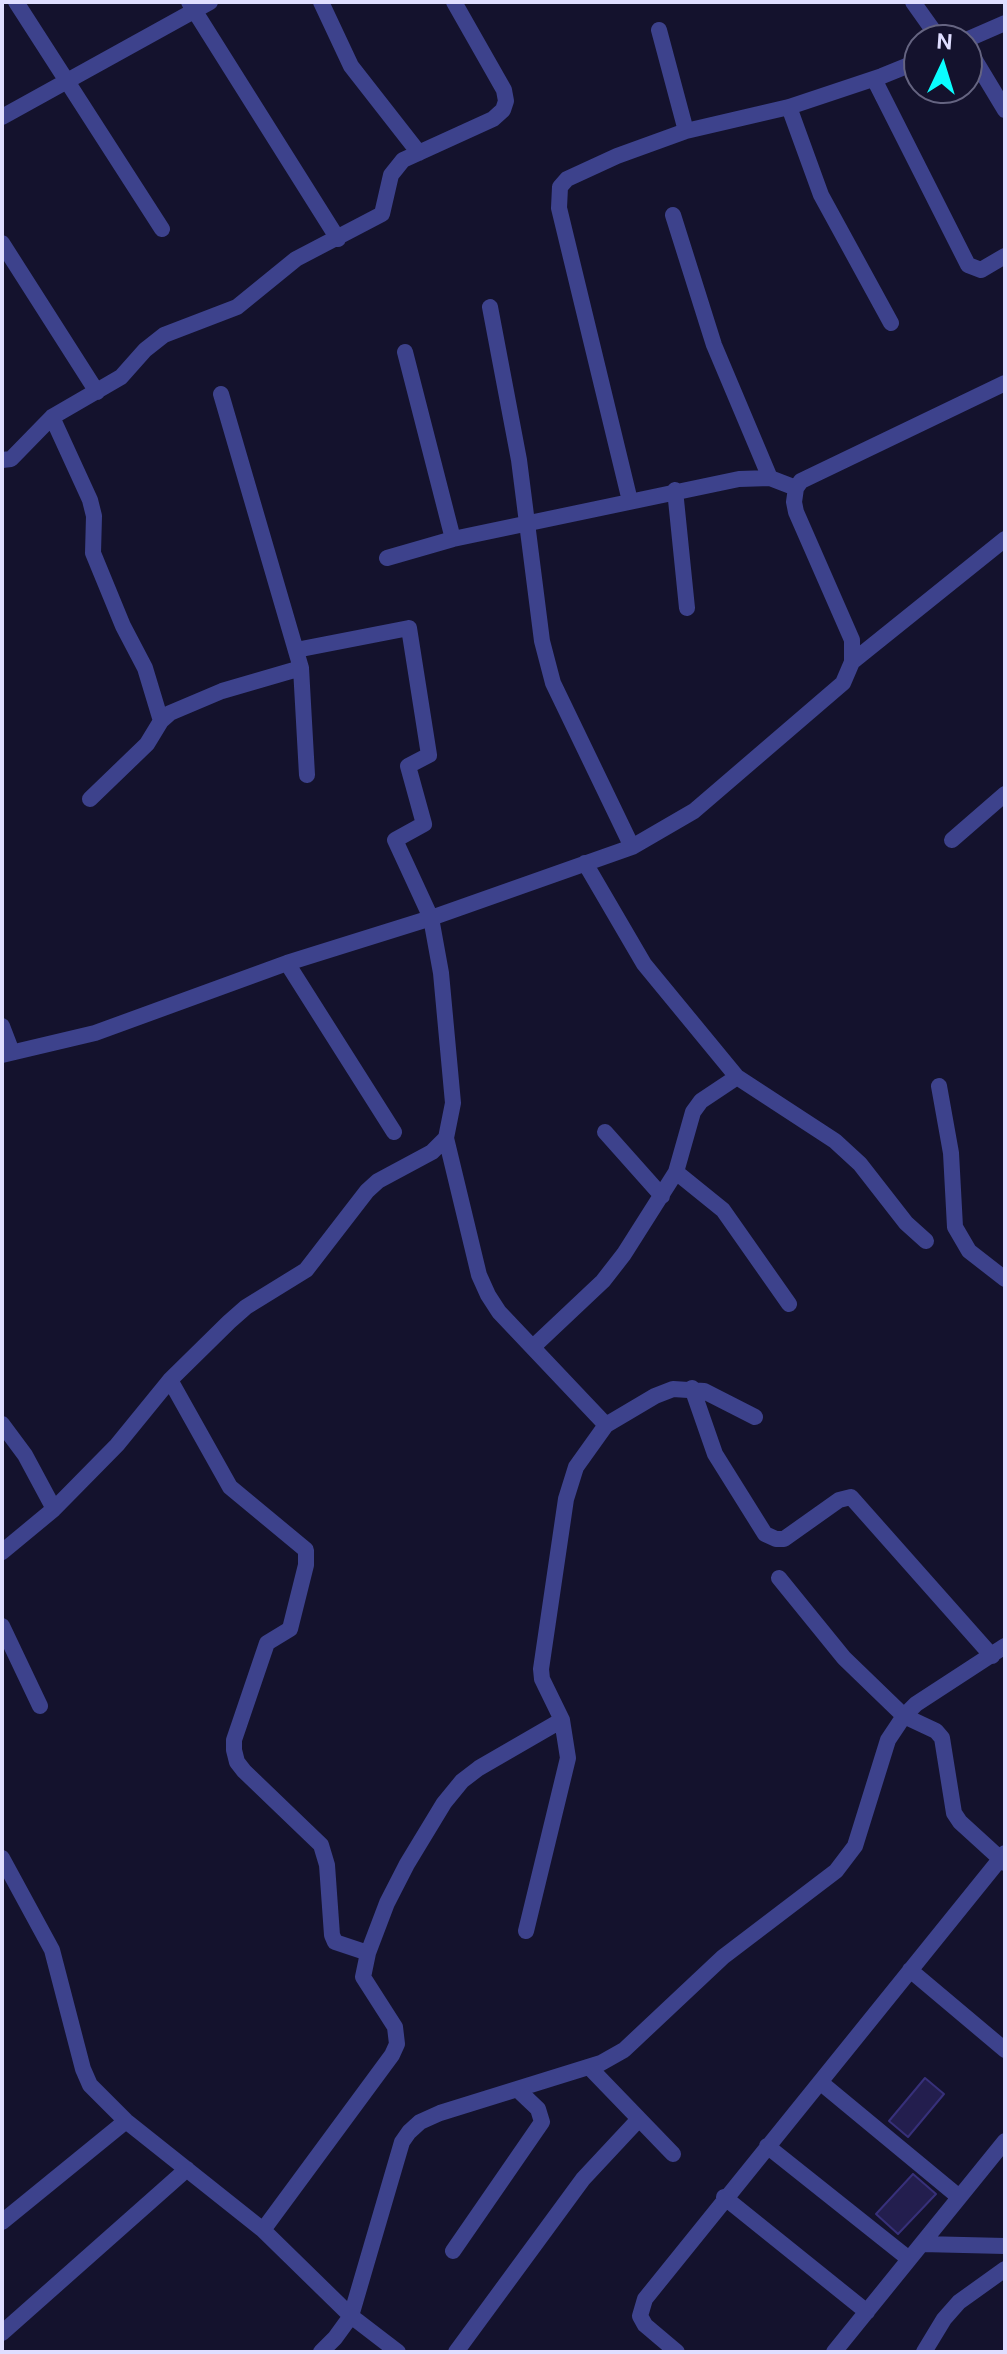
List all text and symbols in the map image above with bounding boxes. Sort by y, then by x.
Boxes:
north arrow [903,24,983,104]
text: N [936,27,954,57]

